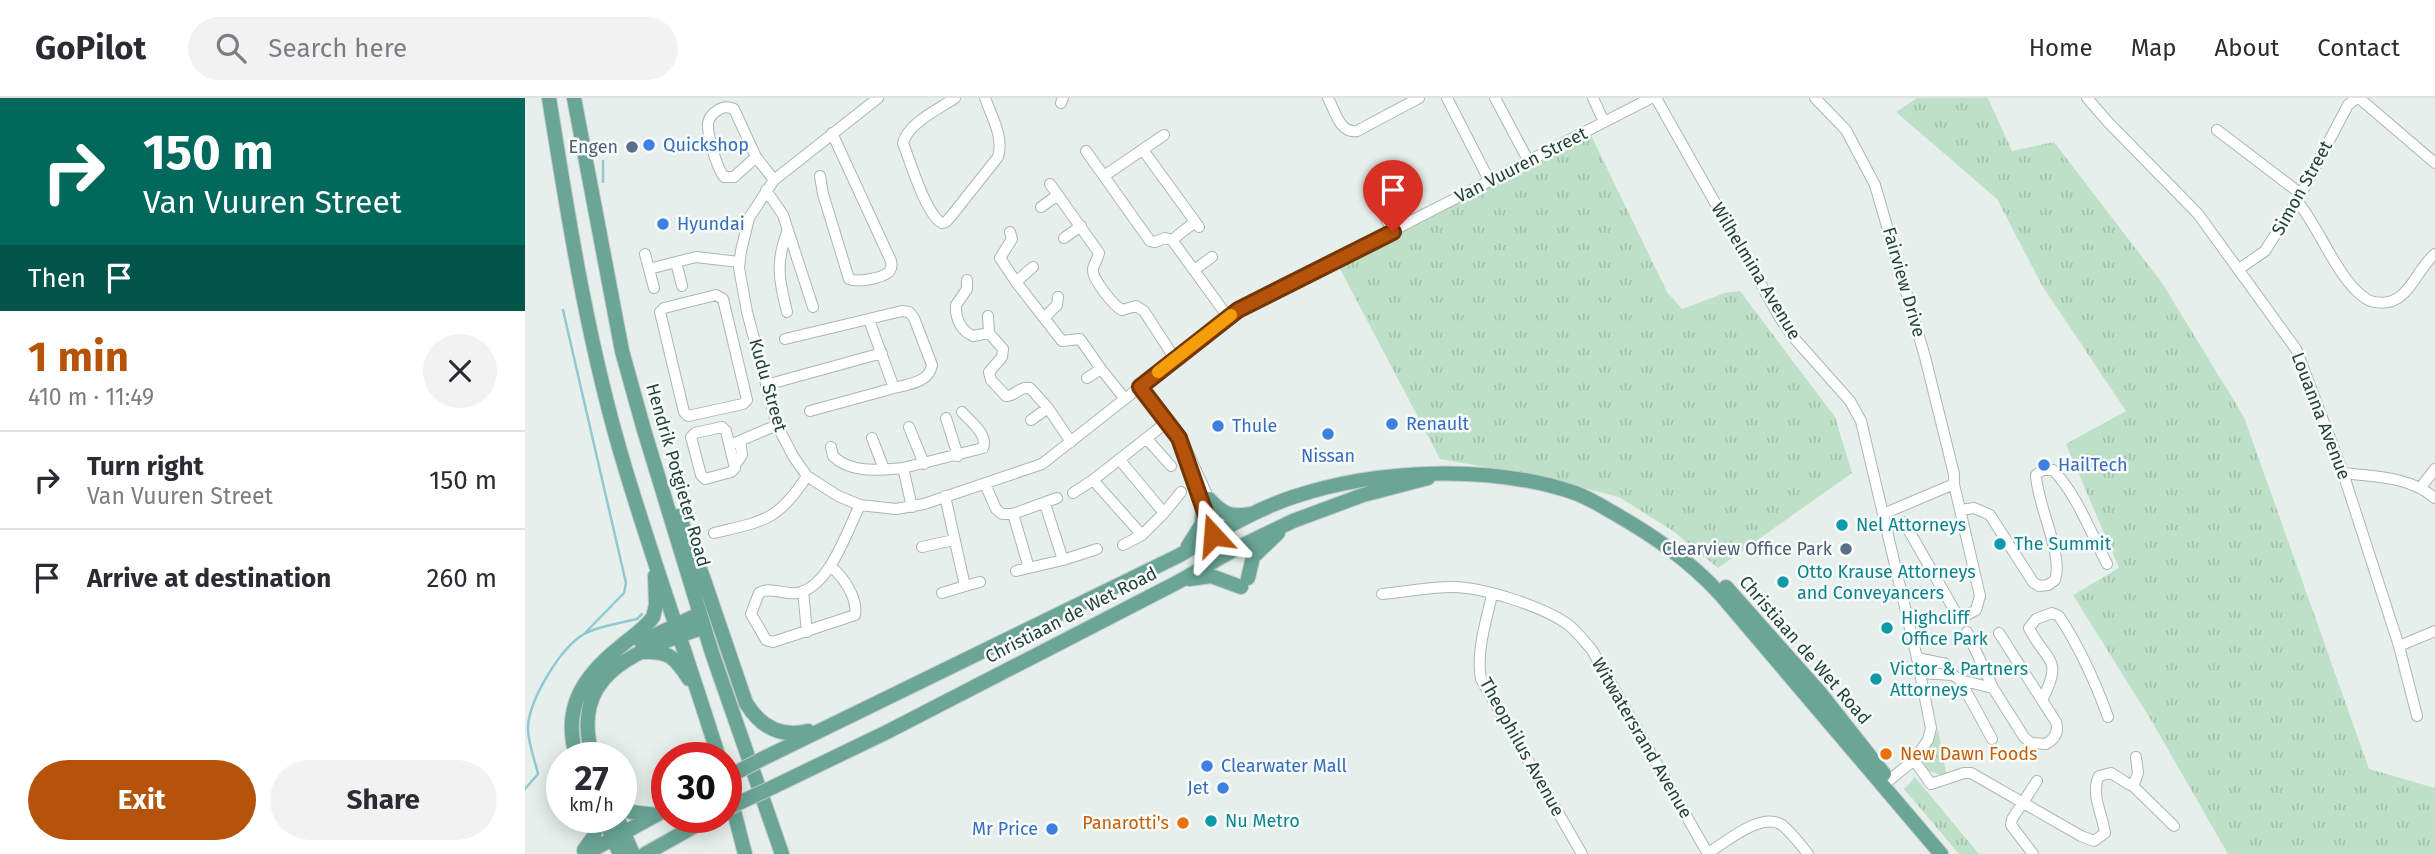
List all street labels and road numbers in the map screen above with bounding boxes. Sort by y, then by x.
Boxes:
street label: Van Vuuren Street [1451,122,1591,208]
street label: Simon Street [2267,136,2337,239]
street label: Wilhelmina Avenue [1706,198,1806,344]
street label: Fairview Drive [1878,225,1930,339]
street label: Kudu Street [744,336,792,435]
street label: Louanna Avenue [2287,349,2355,483]
street label: Hendrik Potgieter Road [641,381,715,569]
street label: Christiaan de Wet Road [981,562,1161,668]
street label: Christiaan de Wet Road [1734,571,1876,729]
street label: Witwatersrand Avenue [1587,654,1697,822]
street label: Theophilus Avenue [1475,674,1569,820]

